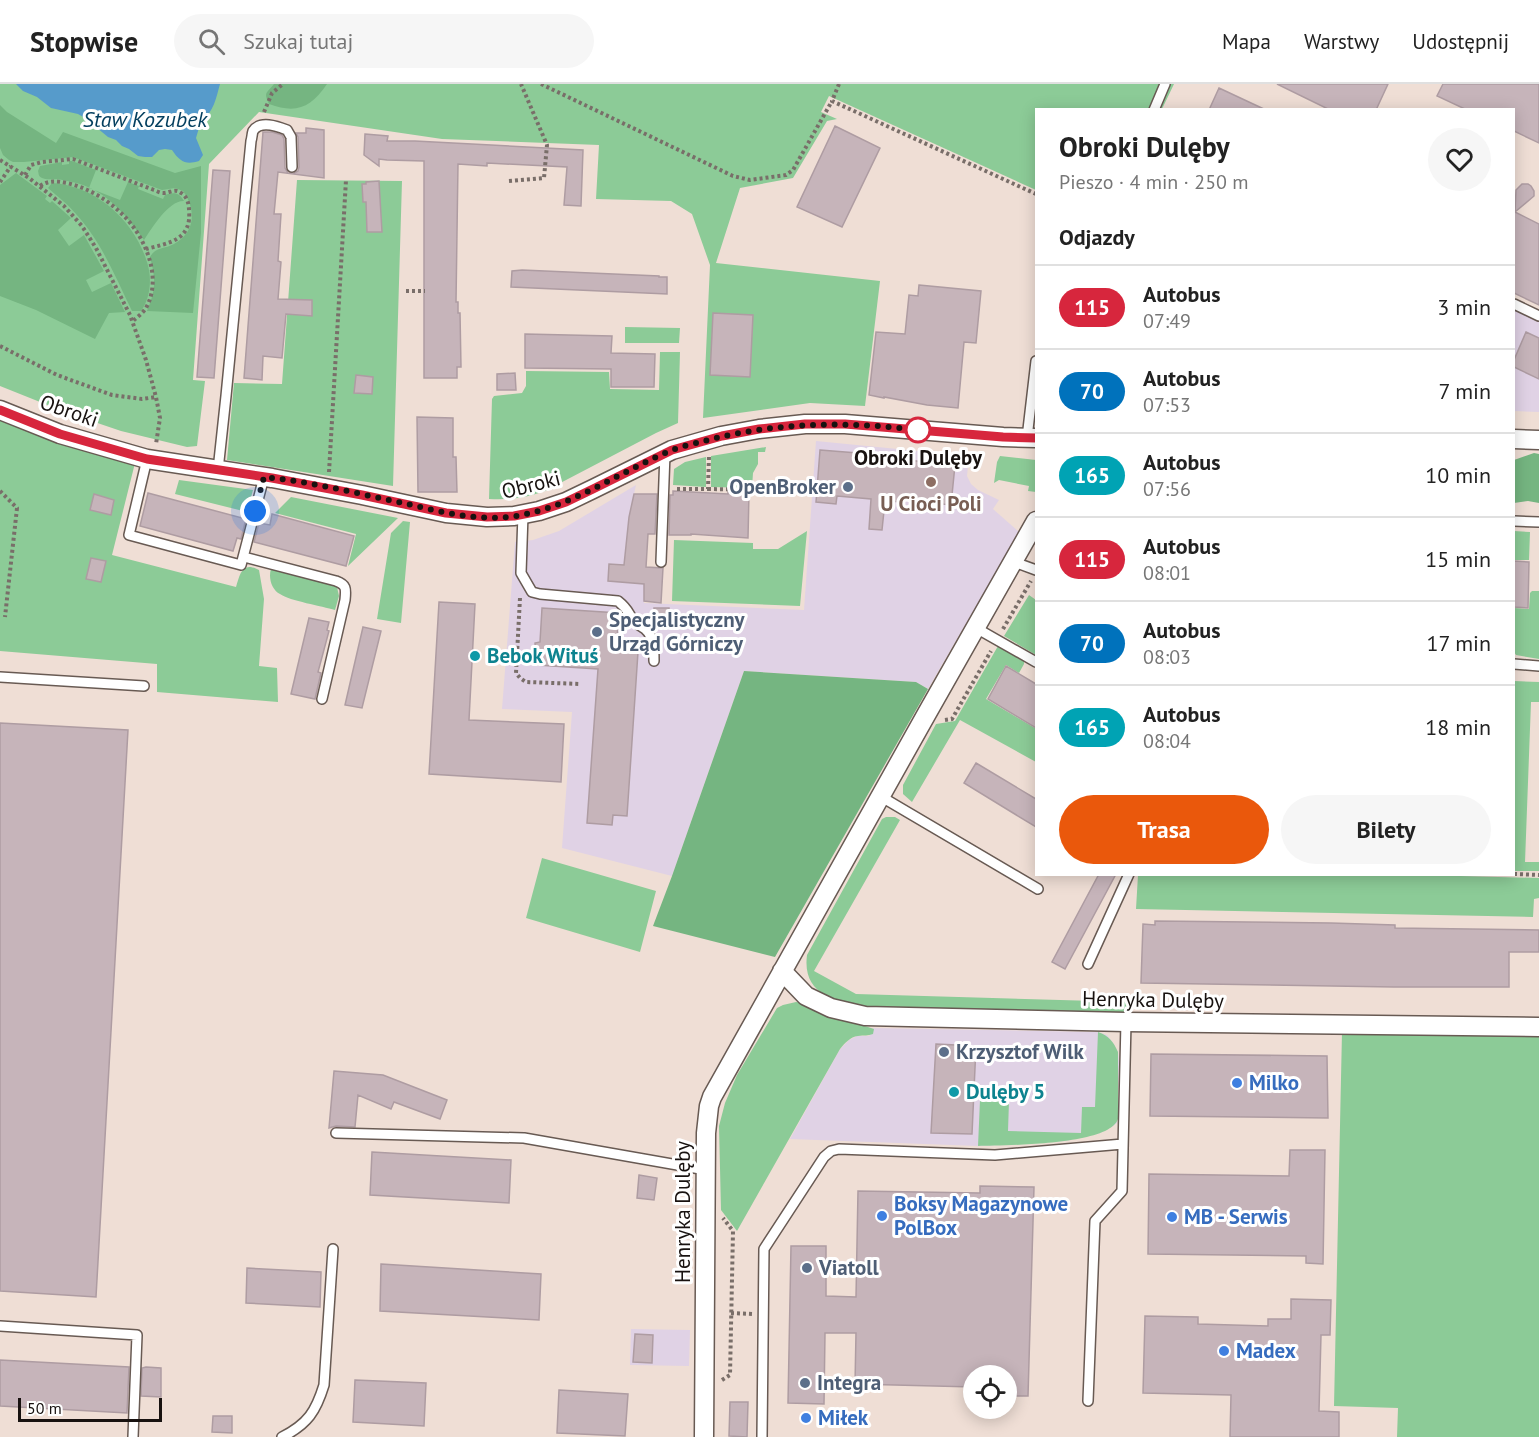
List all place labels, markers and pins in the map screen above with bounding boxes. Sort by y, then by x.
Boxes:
marker: Obroki Dulęby [905,417,931,443]
place label: Obroki Dulęby [854,444,983,471]
place label: OpenBroker [729,473,837,500]
marker: U Cioci Poli [924,475,938,489]
marker: OpenBroker [841,480,855,494]
place label: U Cioci Poli [880,490,982,517]
place label: Specjalistyczny Urząd Górniczy [609,606,746,657]
marker: Specjalistyczny Urząd Górniczy [590,625,604,639]
place label: Bebok Wituś [487,642,598,669]
marker: Bebok Wituś [468,649,482,663]
place label: Krzysztof Wilk [956,1038,1085,1065]
marker: Krzysztof Wilk [937,1045,951,1059]
place label: Milko [1249,1069,1299,1096]
marker: Milko [1230,1076,1244,1090]
place label: Dulęby 5 [966,1078,1045,1105]
marker: Dulęby 5 [947,1085,961,1099]
place label: Boksy Magazynowe PolBox [894,1190,1068,1241]
place label: MB - Serwis [1184,1203,1288,1230]
marker: Boksy Magazynowe PolBox [875,1209,889,1223]
marker: MB - Serwis [1165,1210,1179,1224]
place label: Viatoll [818,1254,879,1281]
marker: Viatoll [800,1261,814,1275]
place label: Madex [1236,1337,1296,1364]
marker: Madex [1217,1344,1231,1358]
place label: Integra [817,1369,881,1396]
marker: Integra [798,1376,812,1390]
place label: Miłek [818,1404,869,1431]
marker: Miłek [799,1411,813,1425]

